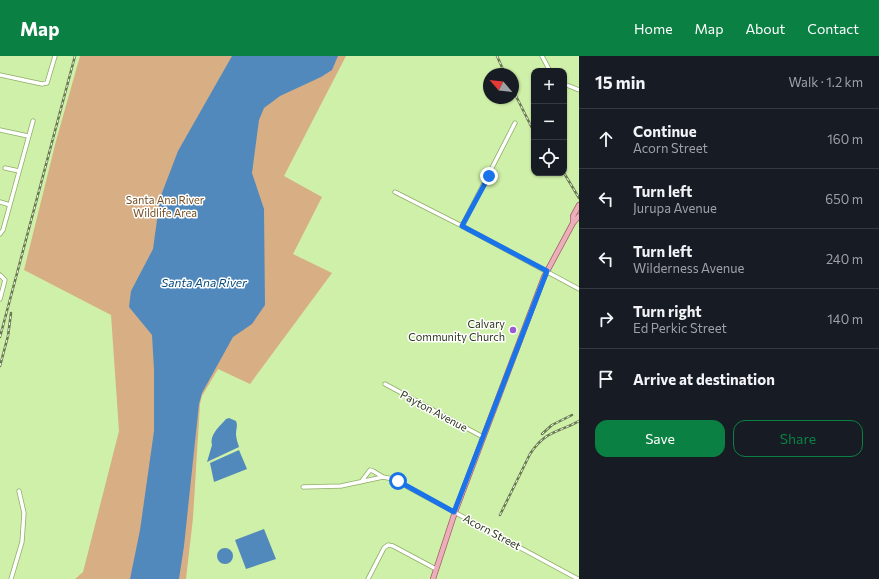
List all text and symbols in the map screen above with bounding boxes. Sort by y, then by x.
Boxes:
text: Map [20,17,59,40]
text: Home [634,20,673,37]
text: Map [695,20,723,37]
text: About [745,20,785,37]
text: Contact [807,20,859,37]
north arrow [483,68,519,104]
map controls [531,68,567,176]
button: + [531,68,567,104]
text: 15 min [595,72,645,93]
text: Walk · 1.2 km [789,74,863,90]
button: − [531,104,567,140]
text: Continue [633,122,697,140]
icon: ahead [595,128,617,150]
text: 160 m [827,131,863,147]
button: locate [531,140,567,176]
text: Acorn Street [633,140,708,156]
route end [480,167,498,185]
text: Turn left [633,182,692,200]
icon: left [595,188,617,210]
text: 650 m [825,191,863,207]
park label: Santa Ana River Wildlife Area [126,193,205,219]
text: Jurupa Avenue [633,200,717,216]
text: Turn left [633,242,692,260]
icon: left [595,248,617,270]
text: 240 m [826,251,863,267]
text: Wilderness Avenue [633,260,744,276]
water label: Santa Ana River [161,275,248,289]
text: Turn right [633,302,702,320]
icon: right [595,308,617,330]
text: 140 m [827,311,863,327]
place label: Calvary Community Church [408,317,505,343]
text: Ed Perkic Street [633,320,727,336]
marker: Calvary Community Church [508,325,518,335]
icon: arrive [595,368,617,390]
text: Arrive at destination [633,370,775,388]
street label: Payton Avenue [398,387,470,434]
button: Save [595,420,725,457]
button: Share [733,420,863,457]
route start [389,472,407,490]
street label: Acorn Street [461,511,524,552]

